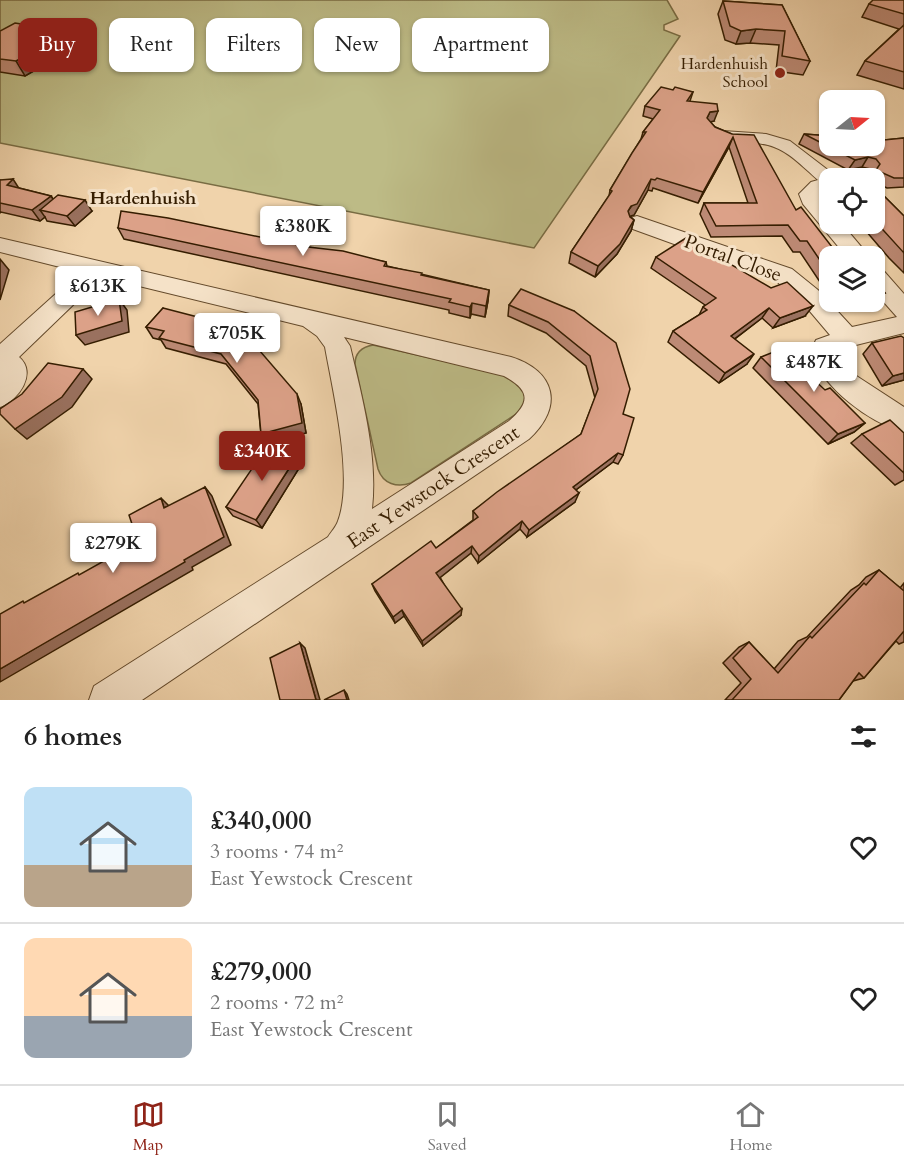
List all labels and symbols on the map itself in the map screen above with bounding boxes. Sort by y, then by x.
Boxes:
place label: Hardenhuish School [681,53,768,93]
marker: Hardenhuish School [773,66,787,80]
north arrow [819,90,885,156]
district label: Hardenhuish [90,186,196,211]
pin: £380K [261,206,345,257]
street label: Portal Close [680,228,786,288]
pin: £613K [56,266,140,317]
pin: £705K [195,313,279,364]
pin: £487K [772,342,856,393]
street label: East Yewstock Crescent [341,419,525,555]
pin: £340K [220,431,304,482]
pin: £279K [71,523,155,574]

